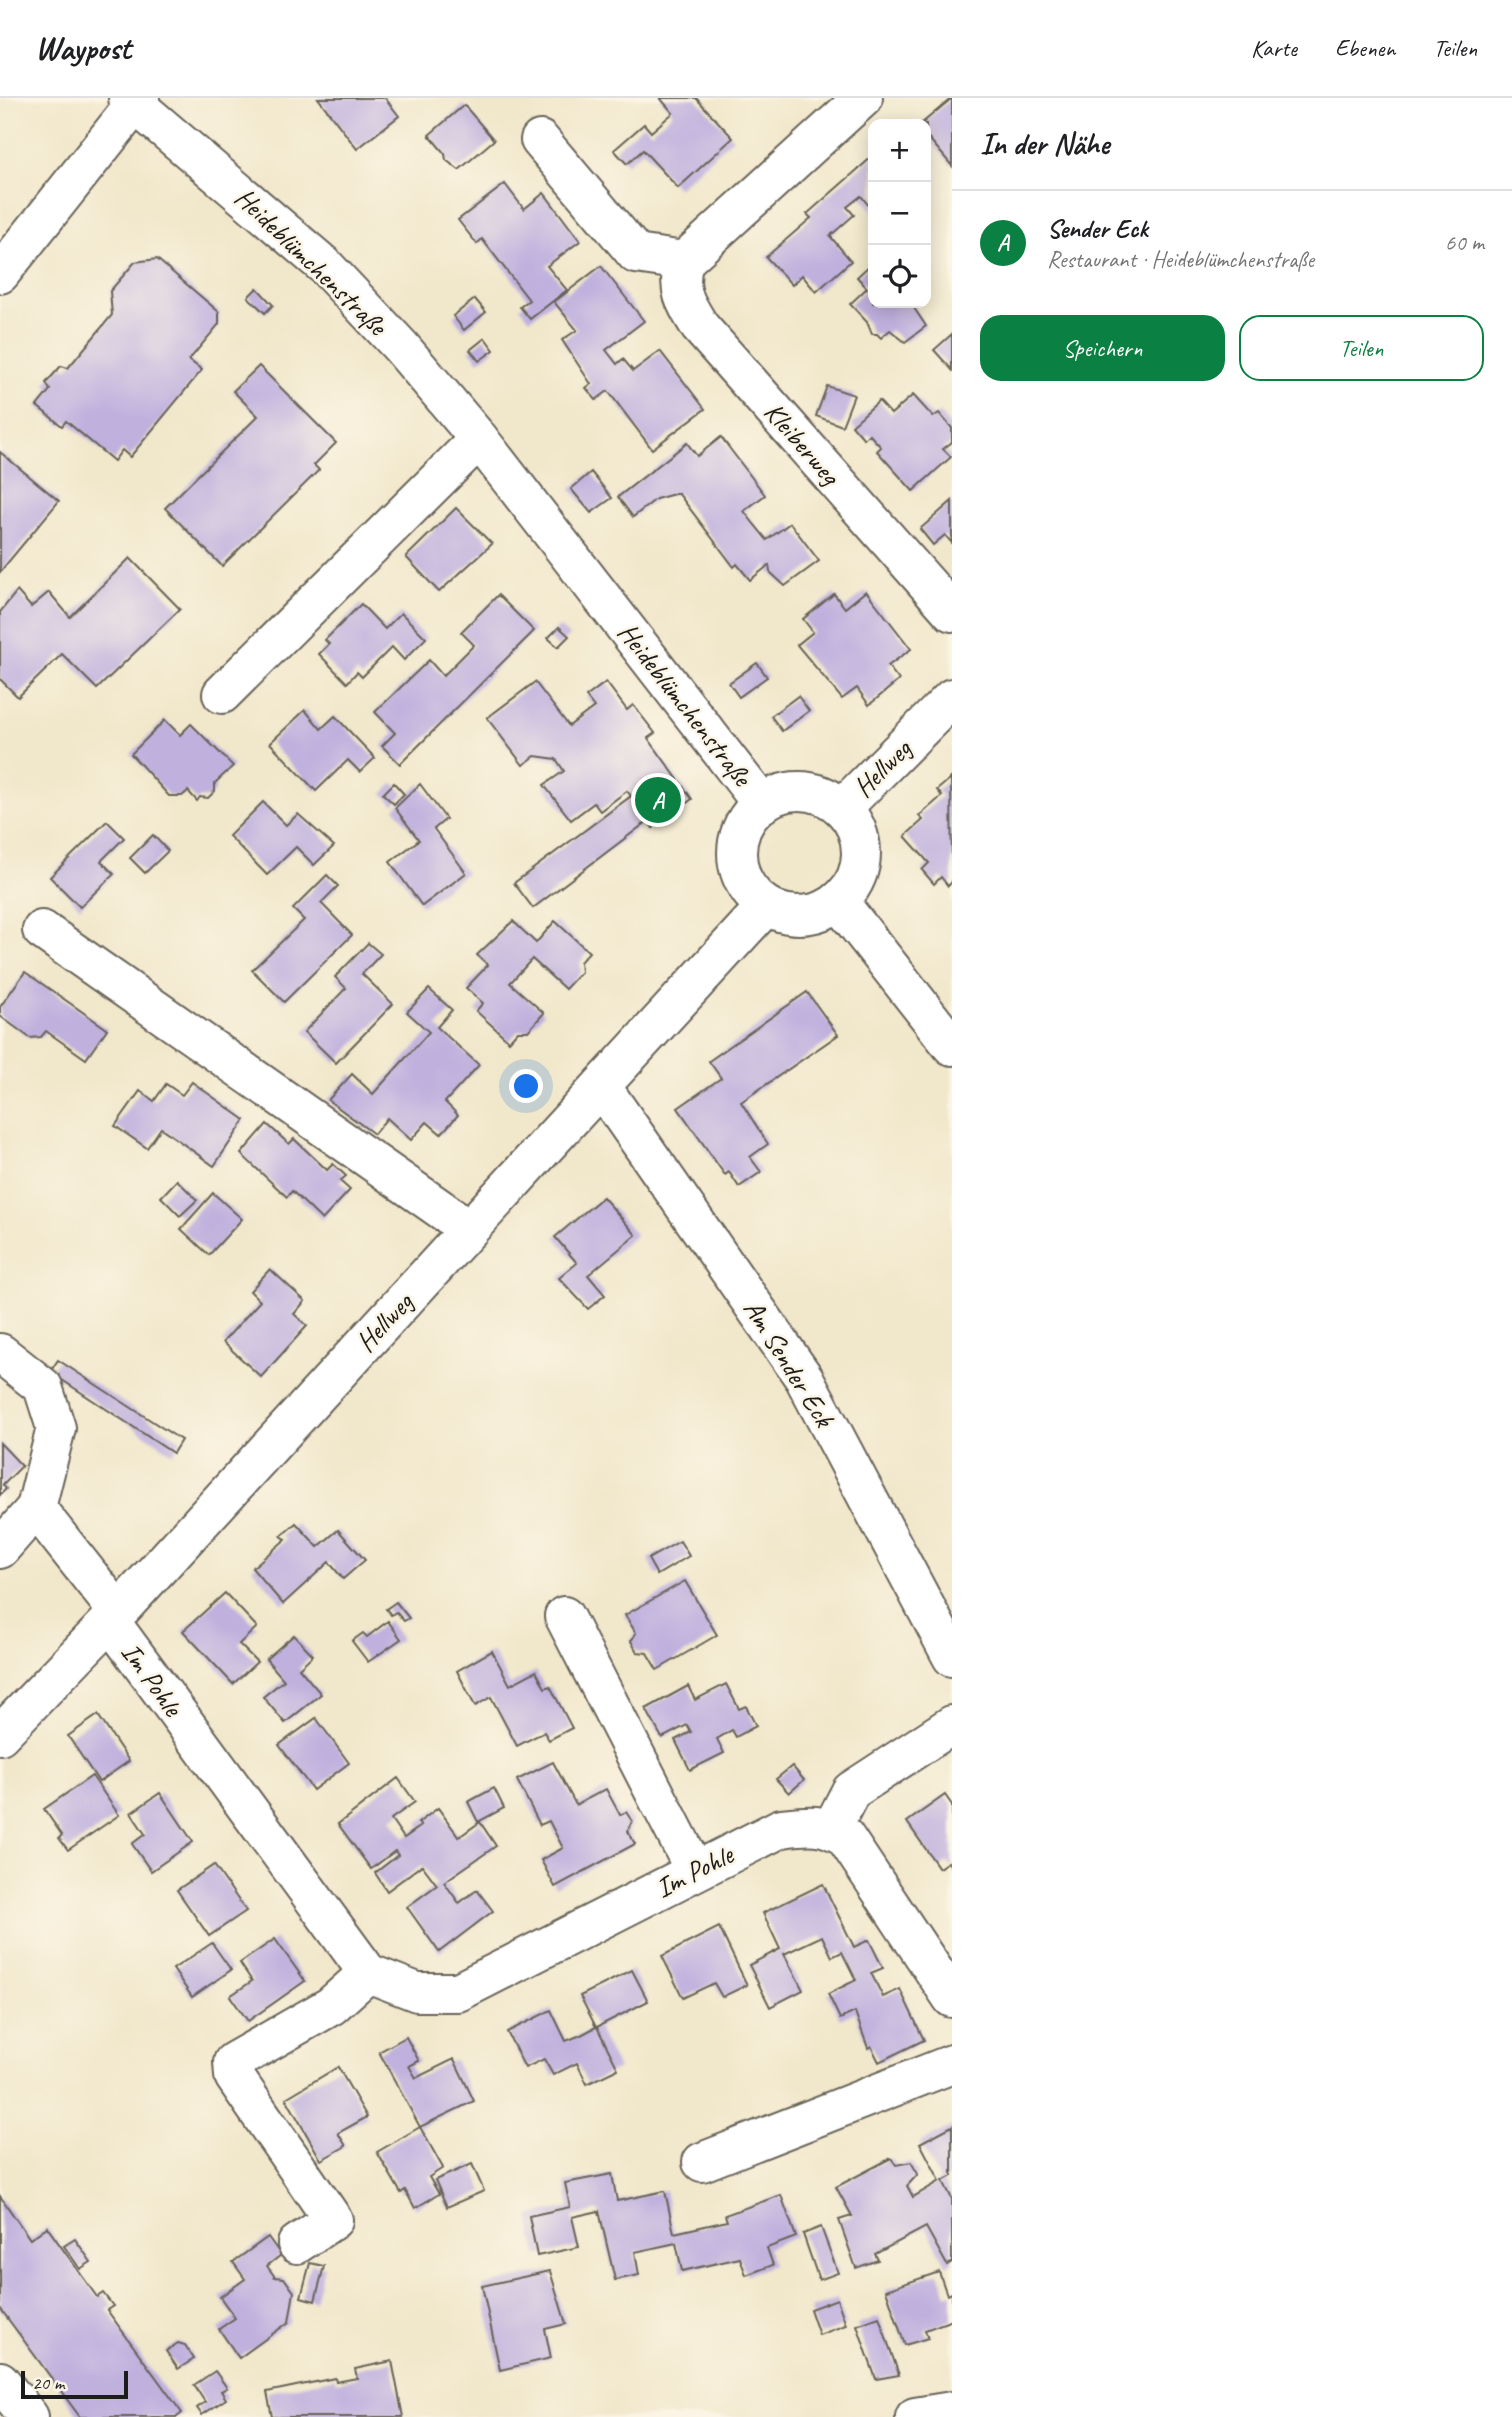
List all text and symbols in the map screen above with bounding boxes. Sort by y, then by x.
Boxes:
text: Waypost [35,27,131,69]
text: Karte [1251,33,1297,63]
text: Ebenen [1335,33,1395,63]
text: Teilen [1433,33,1477,63]
map controls [868,119,931,308]
button: + [868,119,931,182]
text: In der Nähe [980,125,1109,163]
street label: Heideblümchenstraße [228,180,396,344]
button: − [868,182,931,245]
text: Sender Eck [1047,212,1148,245]
text: A [997,228,1009,257]
text: 60 m [1445,228,1484,257]
button: locate [868,245,931,308]
text: Restaurant · Heideblümchenstraße [1047,245,1314,274]
button: Speichern [980,315,1225,381]
button: Teilen [1239,315,1484,381]
street label: Kleiberweg [757,394,849,493]
street label: Heideblümchenstraße [610,615,761,794]
street label: Hellweg [846,731,919,804]
pin: A [635,774,681,826]
your location [509,1069,543,1103]
street label: Hellweg [348,1284,421,1359]
street label: Am Sender Eck [736,1293,843,1434]
street label: Im Pohle [114,1635,191,1724]
street label: Im Pohle [649,1836,740,1905]
scale bar [21,2368,128,2400]
text: 20 m [32,2371,64,2395]

